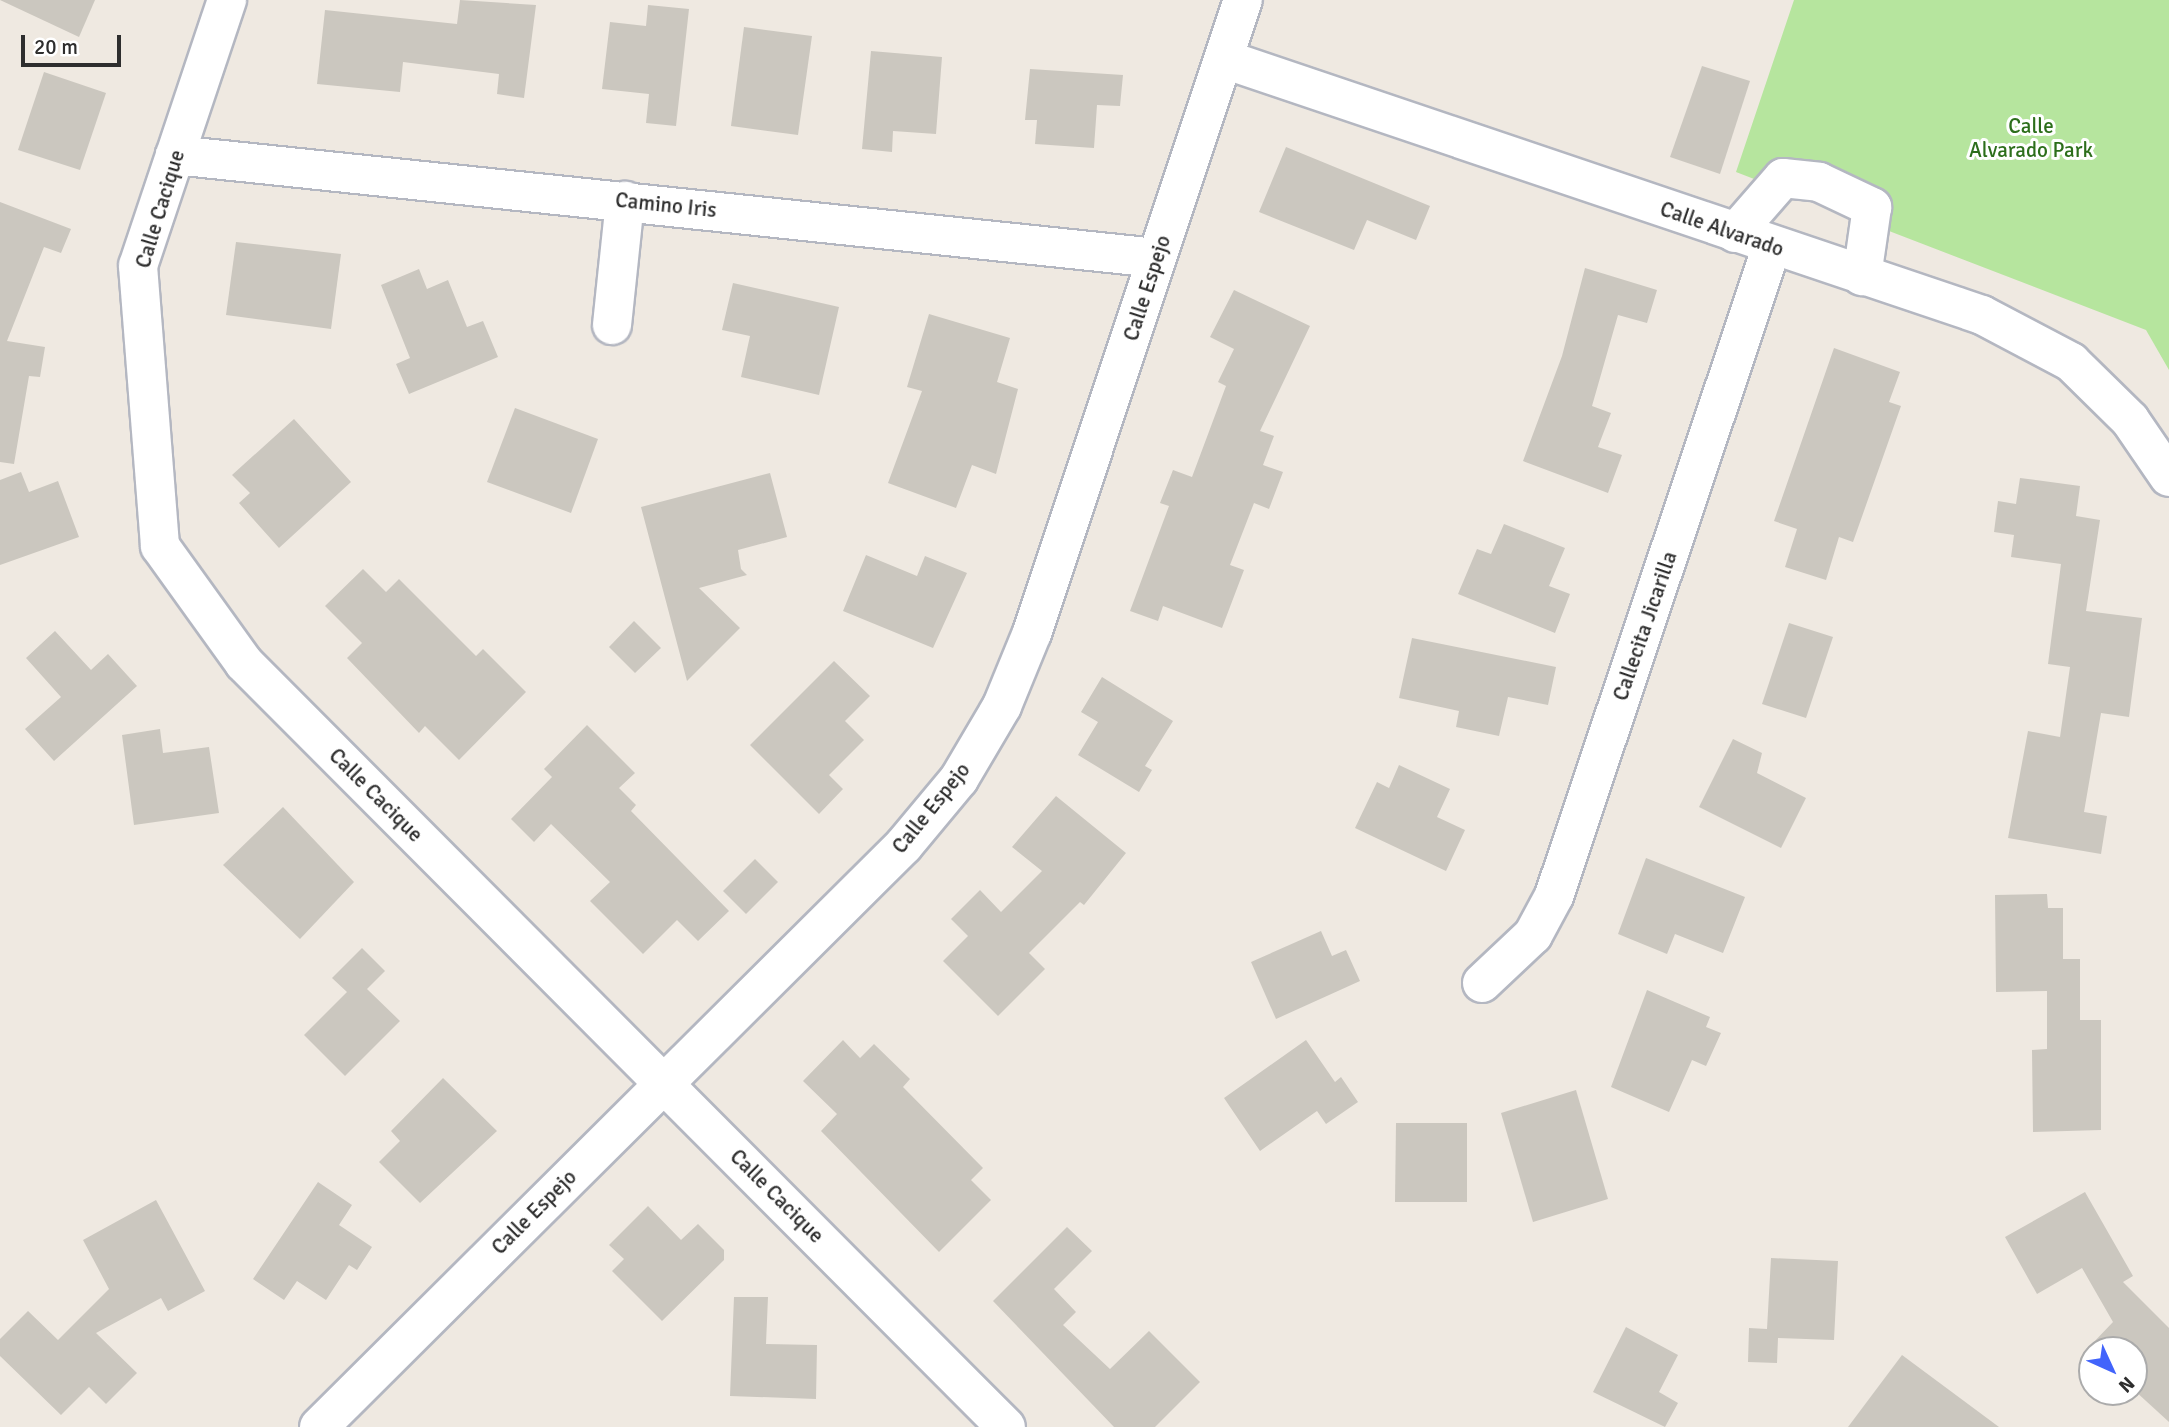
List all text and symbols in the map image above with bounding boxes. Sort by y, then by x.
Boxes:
scale bar [24,21,124,65]
text: 20 m [34,34,78,60]
park label: Calle Alvarado Park [1969,113,2093,163]
street label: Calle Cacique [130,147,190,271]
street label: Camino Iris [614,187,718,223]
street label: Calle Alvarado [1657,196,1787,262]
street label: Calle Espejo [1118,232,1176,344]
street label: Callecita Jicarilla [1608,548,1682,704]
street label: Calle Cacique [324,743,428,847]
street label: Calle Espejo [887,757,975,859]
street label: Calle Cacique [725,1144,829,1248]
street label: Calle Espejo [486,1164,582,1260]
north arrow [2078,1336,2148,1406]
text: N [2113,1371,2140,1398]

